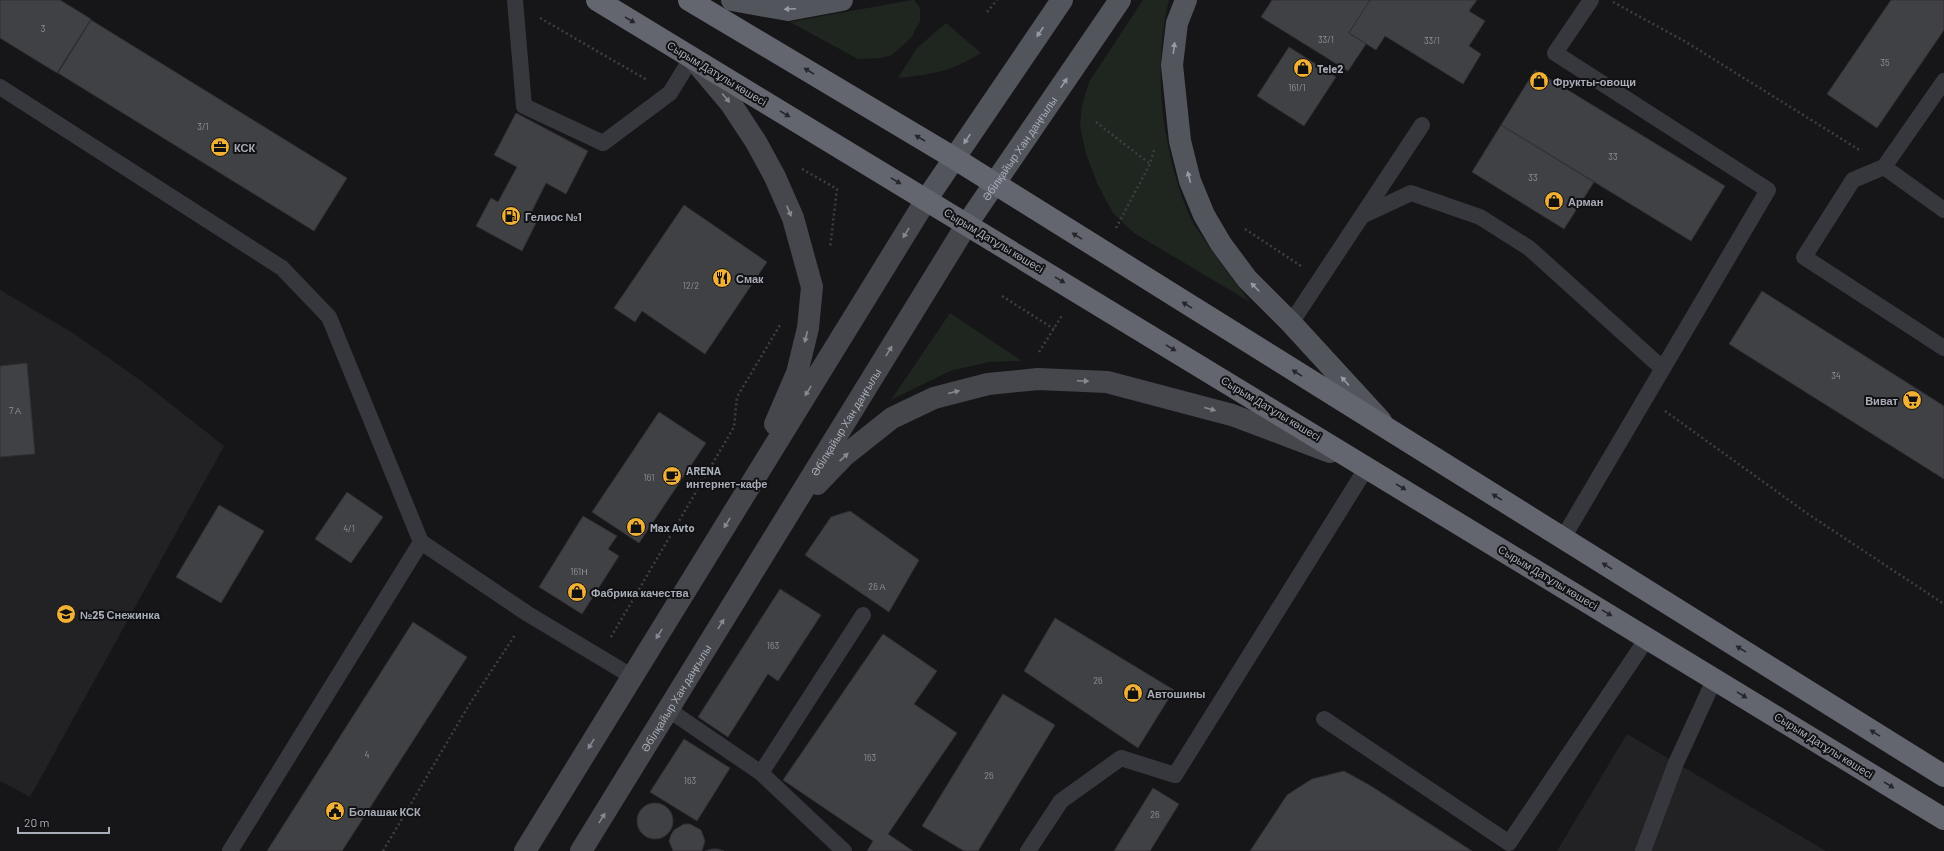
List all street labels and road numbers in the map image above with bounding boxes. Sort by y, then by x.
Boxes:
street label: Сырым Датұлы көшесі [665,38,769,108]
street label: Әбілқайыр Хан даңғылы [979,93,1059,203]
street label: Сырым Датұлы көшесі [942,205,1046,275]
street label: Әбілқайыр Хан даңғылы [807,366,883,478]
street label: Сырым Датұлы көшесі [1219,373,1323,443]
street label: Сырым Датұлы көшесі [1496,542,1600,612]
street label: Әбілқайыр Хан даңғылы [637,642,713,754]
street label: Сырым Датұлы көшесі [1772,709,1876,781]

